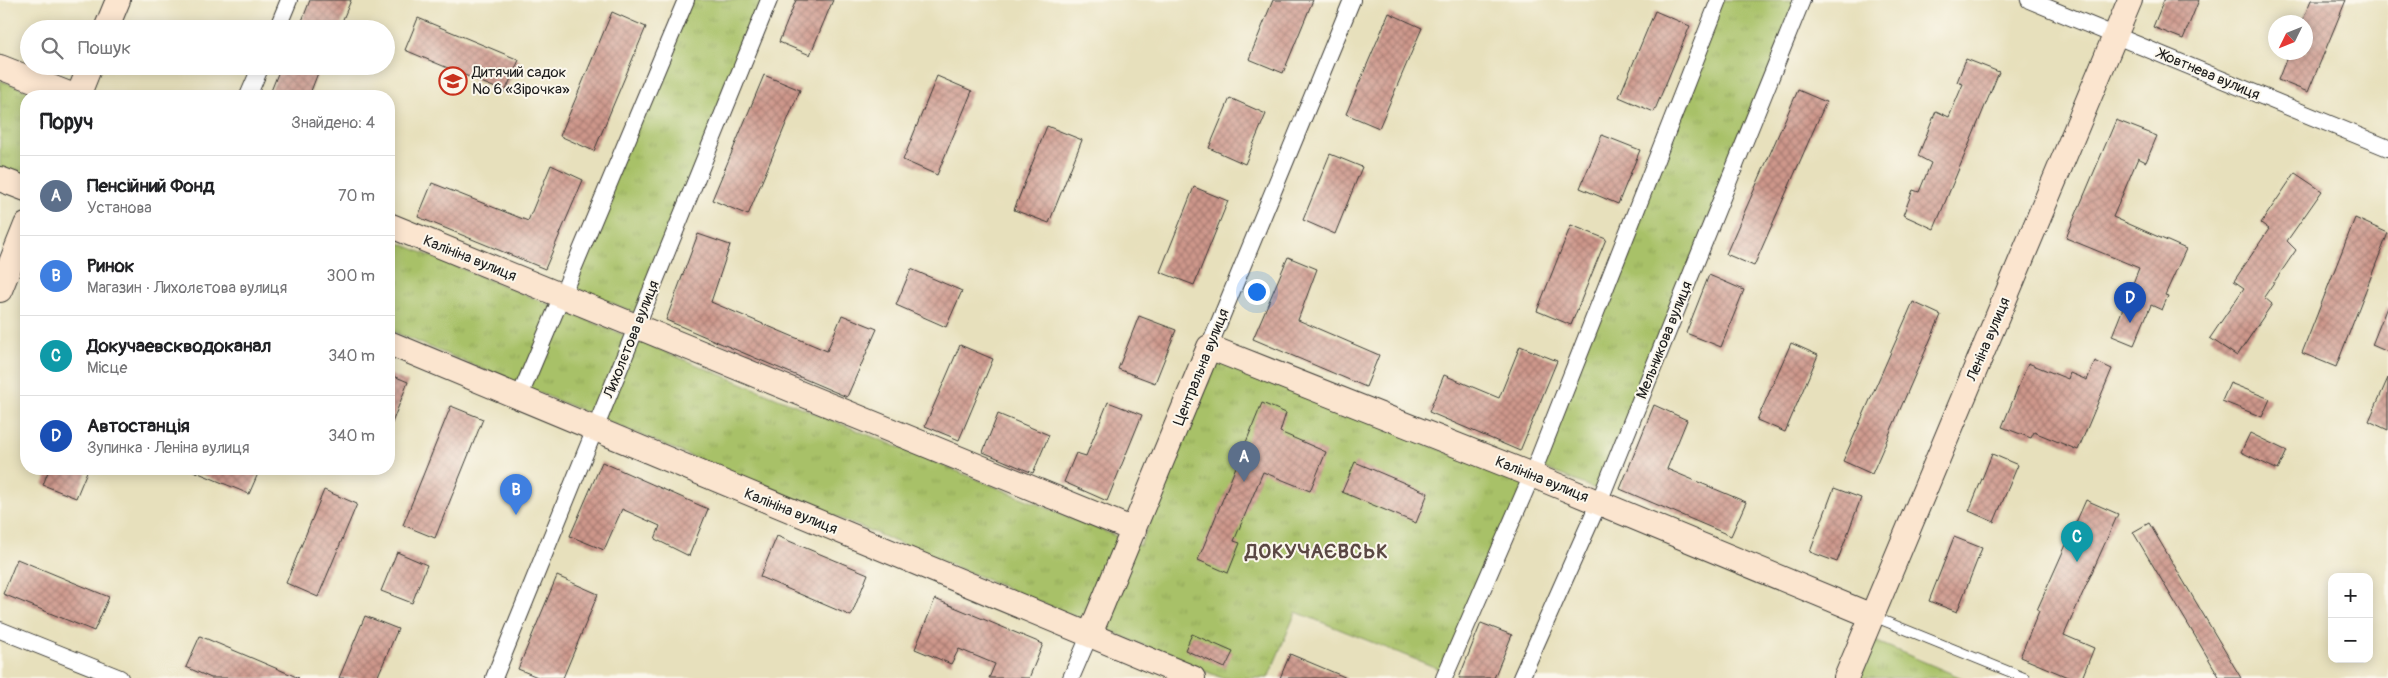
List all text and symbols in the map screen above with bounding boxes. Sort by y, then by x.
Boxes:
north arrow [2268,15,2313,60]
search box [20,20,395,75]
icon: search [38,34,66,62]
text: Пошук [78,36,131,60]
street label: Жовтнева вулиця [2153,44,2263,105]
place label: Дитячий садок № 6 «Зірочка» [471,63,570,99]
school or university icon: Дитячий садок № 6 «Зірочка» [438,66,468,96]
text: Поруч [40,109,93,136]
text: Знайдено: 4 [291,113,375,133]
text: Пенсійний Фонд [87,174,214,198]
text: A [51,186,61,206]
text: 70 m [338,186,375,206]
text: Установа [87,198,152,218]
street label: Калініна вулиця [420,231,519,286]
text: Ринок [87,254,134,278]
text: B [51,266,61,286]
text: 300 m [327,266,375,286]
text: Магазин · Лихолєтова вулиця [87,278,287,298]
street label: Лихолєтова вулиця [599,278,664,402]
your location [1244,279,1270,305]
street label: Мельникова вулиця [1632,279,1697,402]
pin: D [2114,282,2146,323]
street label: Леніна вулиця [1962,294,2015,385]
street label: Центральна вулиця [1169,306,1234,428]
text: Докучаевскводоканал [87,334,271,358]
text: C [51,346,61,366]
text: 340 m [328,346,375,366]
text: Місце [87,358,127,378]
text: Автостанція [87,414,190,438]
text: D [51,426,61,446]
text: 340 m [328,426,375,446]
text: Зупинка · Леніна вулиця [87,438,250,458]
pin: A [1228,441,1260,482]
street label: Калініна вулиця [1492,452,1591,507]
pin: B [500,474,532,515]
street label: Калініна вулиця [741,484,840,539]
pin: C [2061,521,2093,562]
district label: ДОКУЧАЄВСЬК [1244,539,1389,564]
map controls [2328,573,2373,663]
button: + [2328,573,2373,618]
button: − [2328,618,2373,663]

